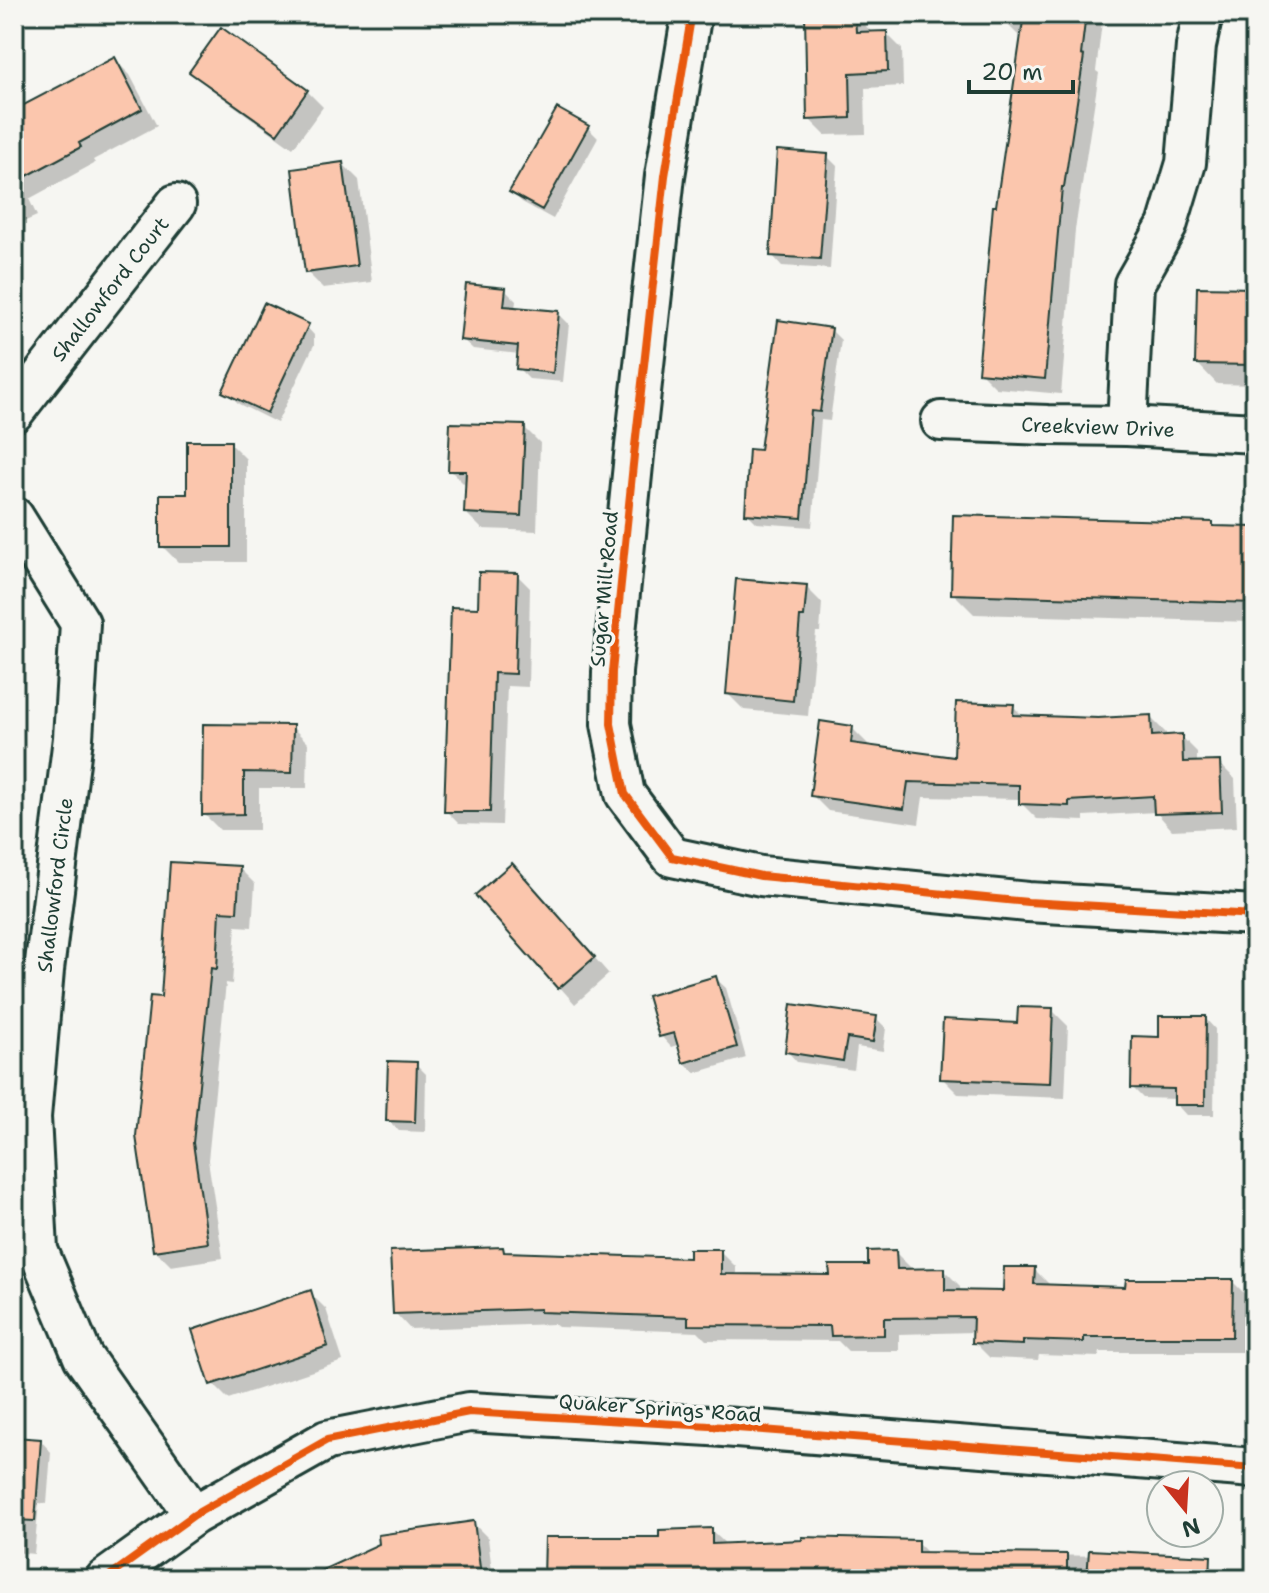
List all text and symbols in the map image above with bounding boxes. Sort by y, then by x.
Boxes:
scale bar [969,44,1073,94]
text: 20 m [981,56,1043,88]
street label: Shallowford Court [46,212,174,366]
street label: Creekview Drive [1021,411,1175,443]
street label: Sugar Mill Road [584,510,624,668]
street label: Shallowford Circle [31,796,79,974]
street label: Quaker Springs Road [558,1388,763,1428]
north arrow [1145,1469,1225,1549]
text: N [1178,1511,1204,1544]

